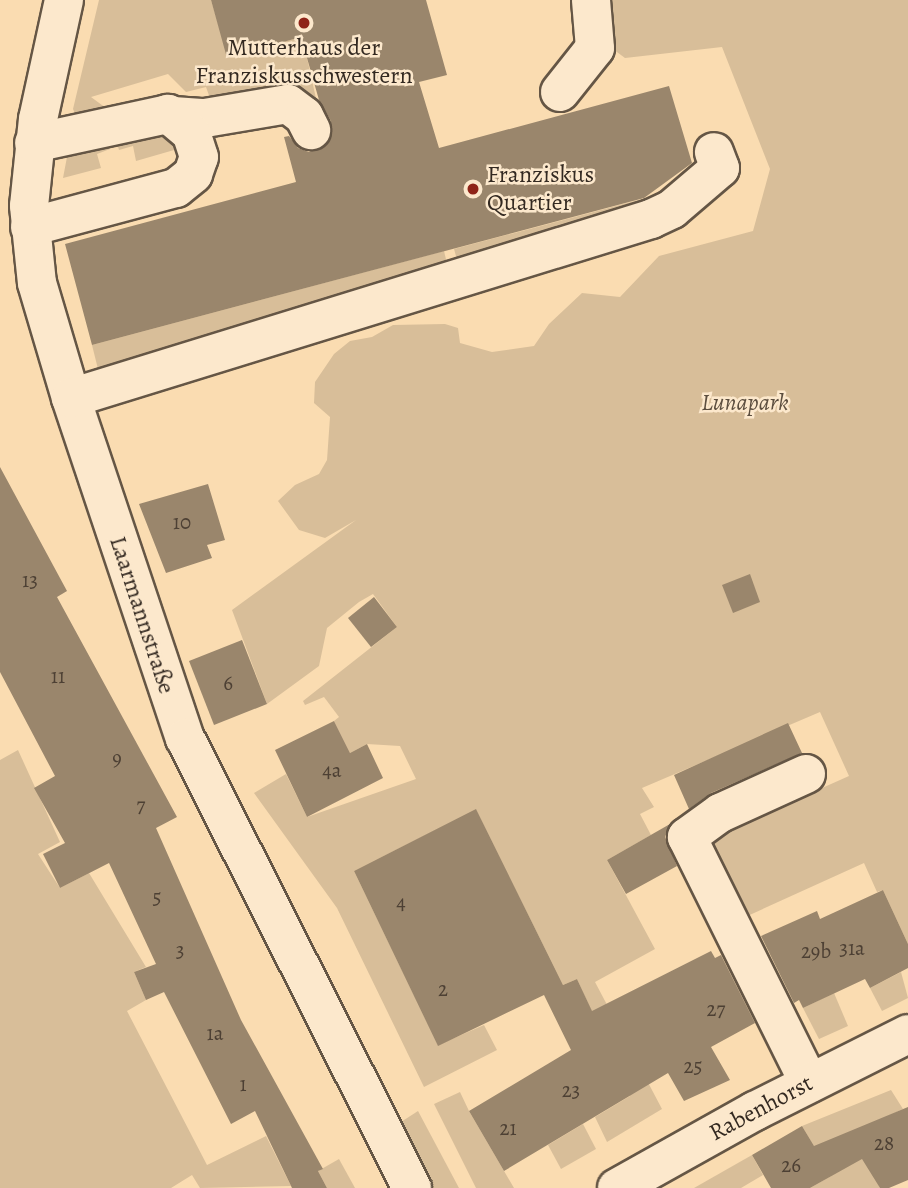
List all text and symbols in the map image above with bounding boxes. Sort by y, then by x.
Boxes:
marker: Mutterhaus der Franziskusschwestern [296,15,312,31]
place label: Mutterhaus der Franziskusschwestern [195,34,413,90]
place label: Franziskus Quartier [487,161,594,217]
marker: Franziskus Quartier [465,181,481,197]
park label: Lunapark [701,389,789,417]
house number: 10 [173,509,191,535]
street label: Laarmannstraße [103,533,181,697]
house number: 13 [22,567,38,593]
house number: 11 [51,663,65,689]
house number: 6 [223,670,233,696]
house number: 9 [112,745,122,771]
house number: 4a [322,757,342,783]
house number: 7 [137,792,145,818]
house number: 5 [152,884,162,910]
house number: 4 [396,889,406,915]
house number: 31a [839,935,865,961]
house number: 3 [176,937,184,963]
house number: 29b [801,938,831,964]
house number: 2 [438,976,448,1002]
house number: 27 [707,996,725,1022]
house number: 1a [207,1020,223,1046]
house number: 25 [683,1053,703,1079]
street label: Rabenhorst [704,1069,818,1147]
house number: 1 [239,1071,247,1097]
house number: 23 [562,1077,580,1103]
house number: 21 [499,1115,517,1141]
house number: 28 [874,1130,894,1156]
house number: 26 [781,1152,801,1178]

